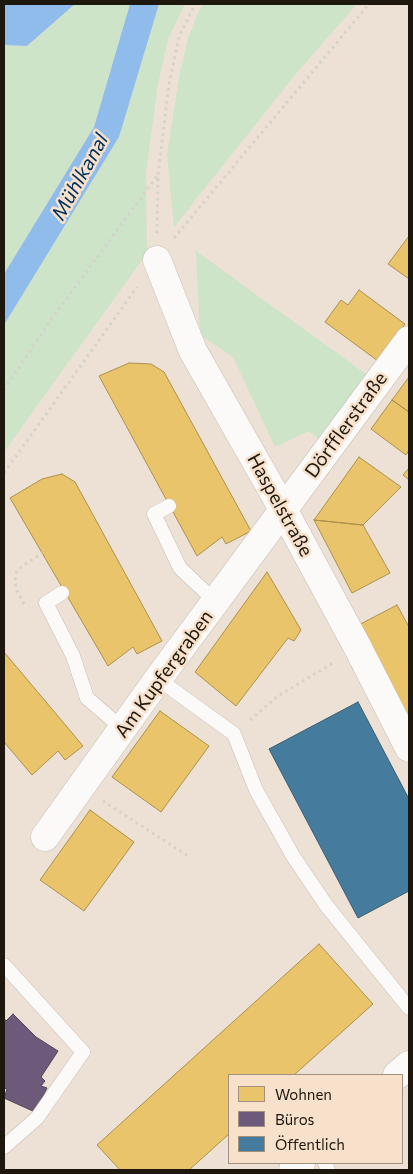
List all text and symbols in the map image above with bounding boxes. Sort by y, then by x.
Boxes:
water label: Mühlkanal [46,130,114,224]
street label: Dörfflerstraße [300,368,392,482]
street label: Haspelstraße [242,450,318,560]
street label: Am Kupfergraben [110,606,218,742]
legend [228,1074,403,1164]
text: Wohnen [275,1085,332,1103]
text: Büros [275,1110,314,1128]
text: Öffentlich [275,1135,345,1153]

